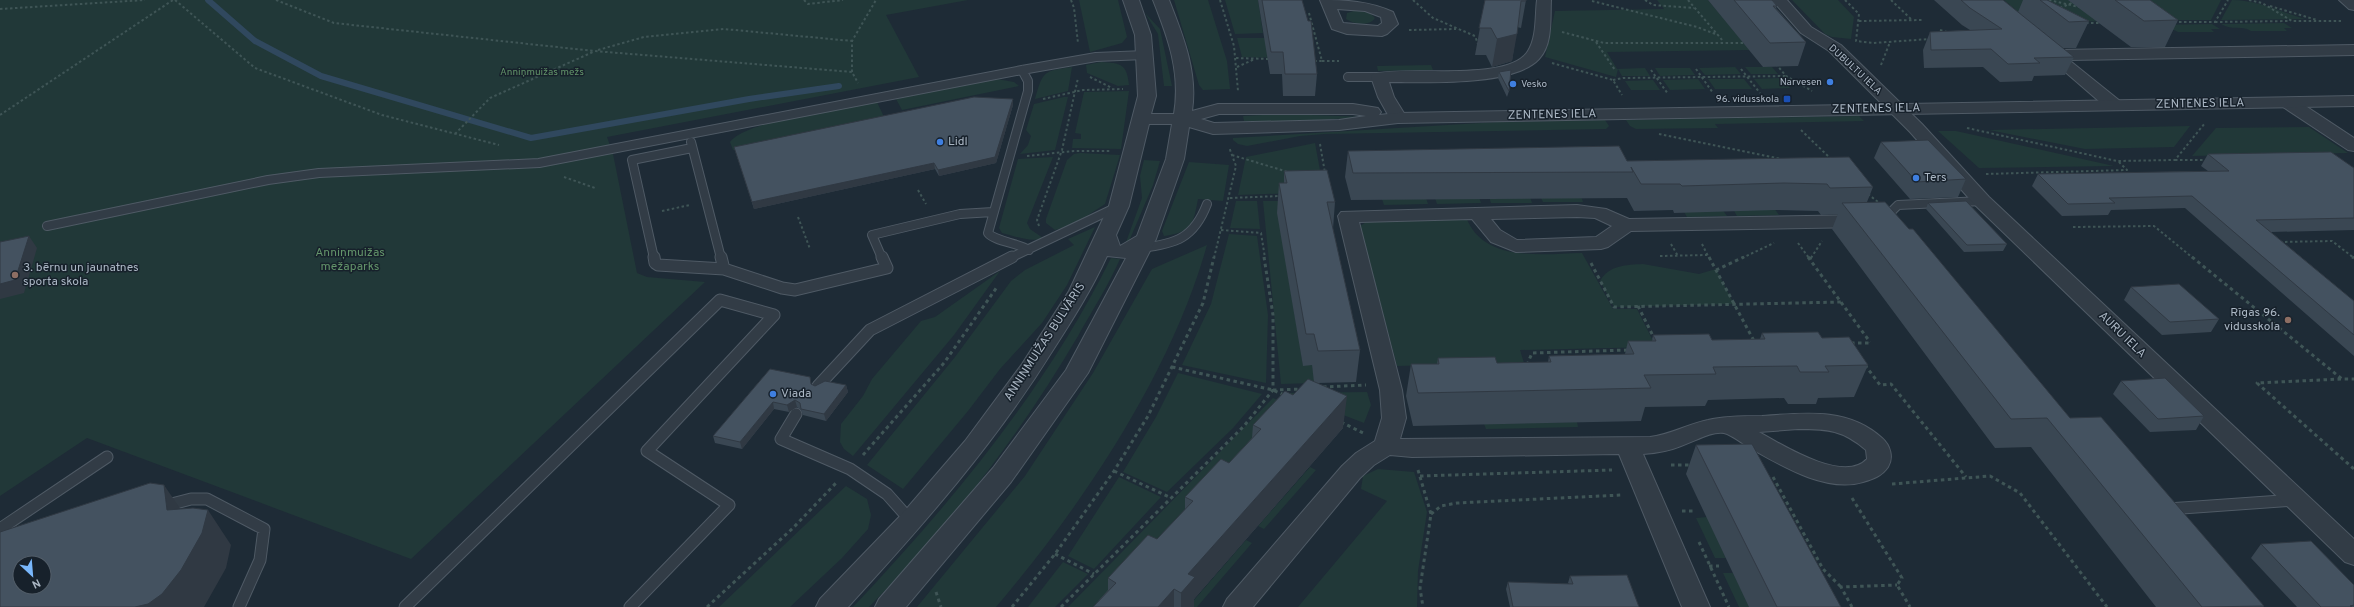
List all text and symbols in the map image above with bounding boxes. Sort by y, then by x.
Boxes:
street label: DUBULTU IELA [1826,42,1885,98]
park label: Anniņmuižas mežs [500,66,584,79]
place label: Narvesen [1780,76,1822,89]
marker: Narvesen [1825,77,1835,87]
place label: Vesko [1521,78,1548,91]
marker: Vesko [1508,79,1518,89]
place label: 96. vidusskola [1716,93,1779,106]
marker: 96. vidusskola [1782,94,1792,104]
street label: ZENTENES IELA [2156,95,2244,113]
street label: ZENTENES IELA [1832,100,1920,118]
street label: ZENTENES IELA [1508,106,1596,124]
place label: Lidl [948,134,968,150]
marker: Lidl [935,137,945,147]
place label: Ters [1924,170,1947,186]
marker: Ters [1911,173,1921,183]
park label: Anniņmuižas mežaparks [315,245,385,275]
place label: 3. bērnu un jaunatnes sporta skola [23,260,139,290]
marker: 3. bērnu un jaunatnes sporta skola [10,270,20,280]
street label: ANNIŅMUIŽAS BULVĀRIS [1001,280,1089,404]
place label: Rīgas 96. vidusskola [2224,305,2280,335]
street label: AURU IELA [2095,308,2149,362]
marker: Rīgas 96. vidusskola [2283,315,2293,325]
place label: Viada [781,386,811,402]
marker: Viada [768,389,778,399]
north arrow [12,555,52,595]
text: N [29,575,43,591]

